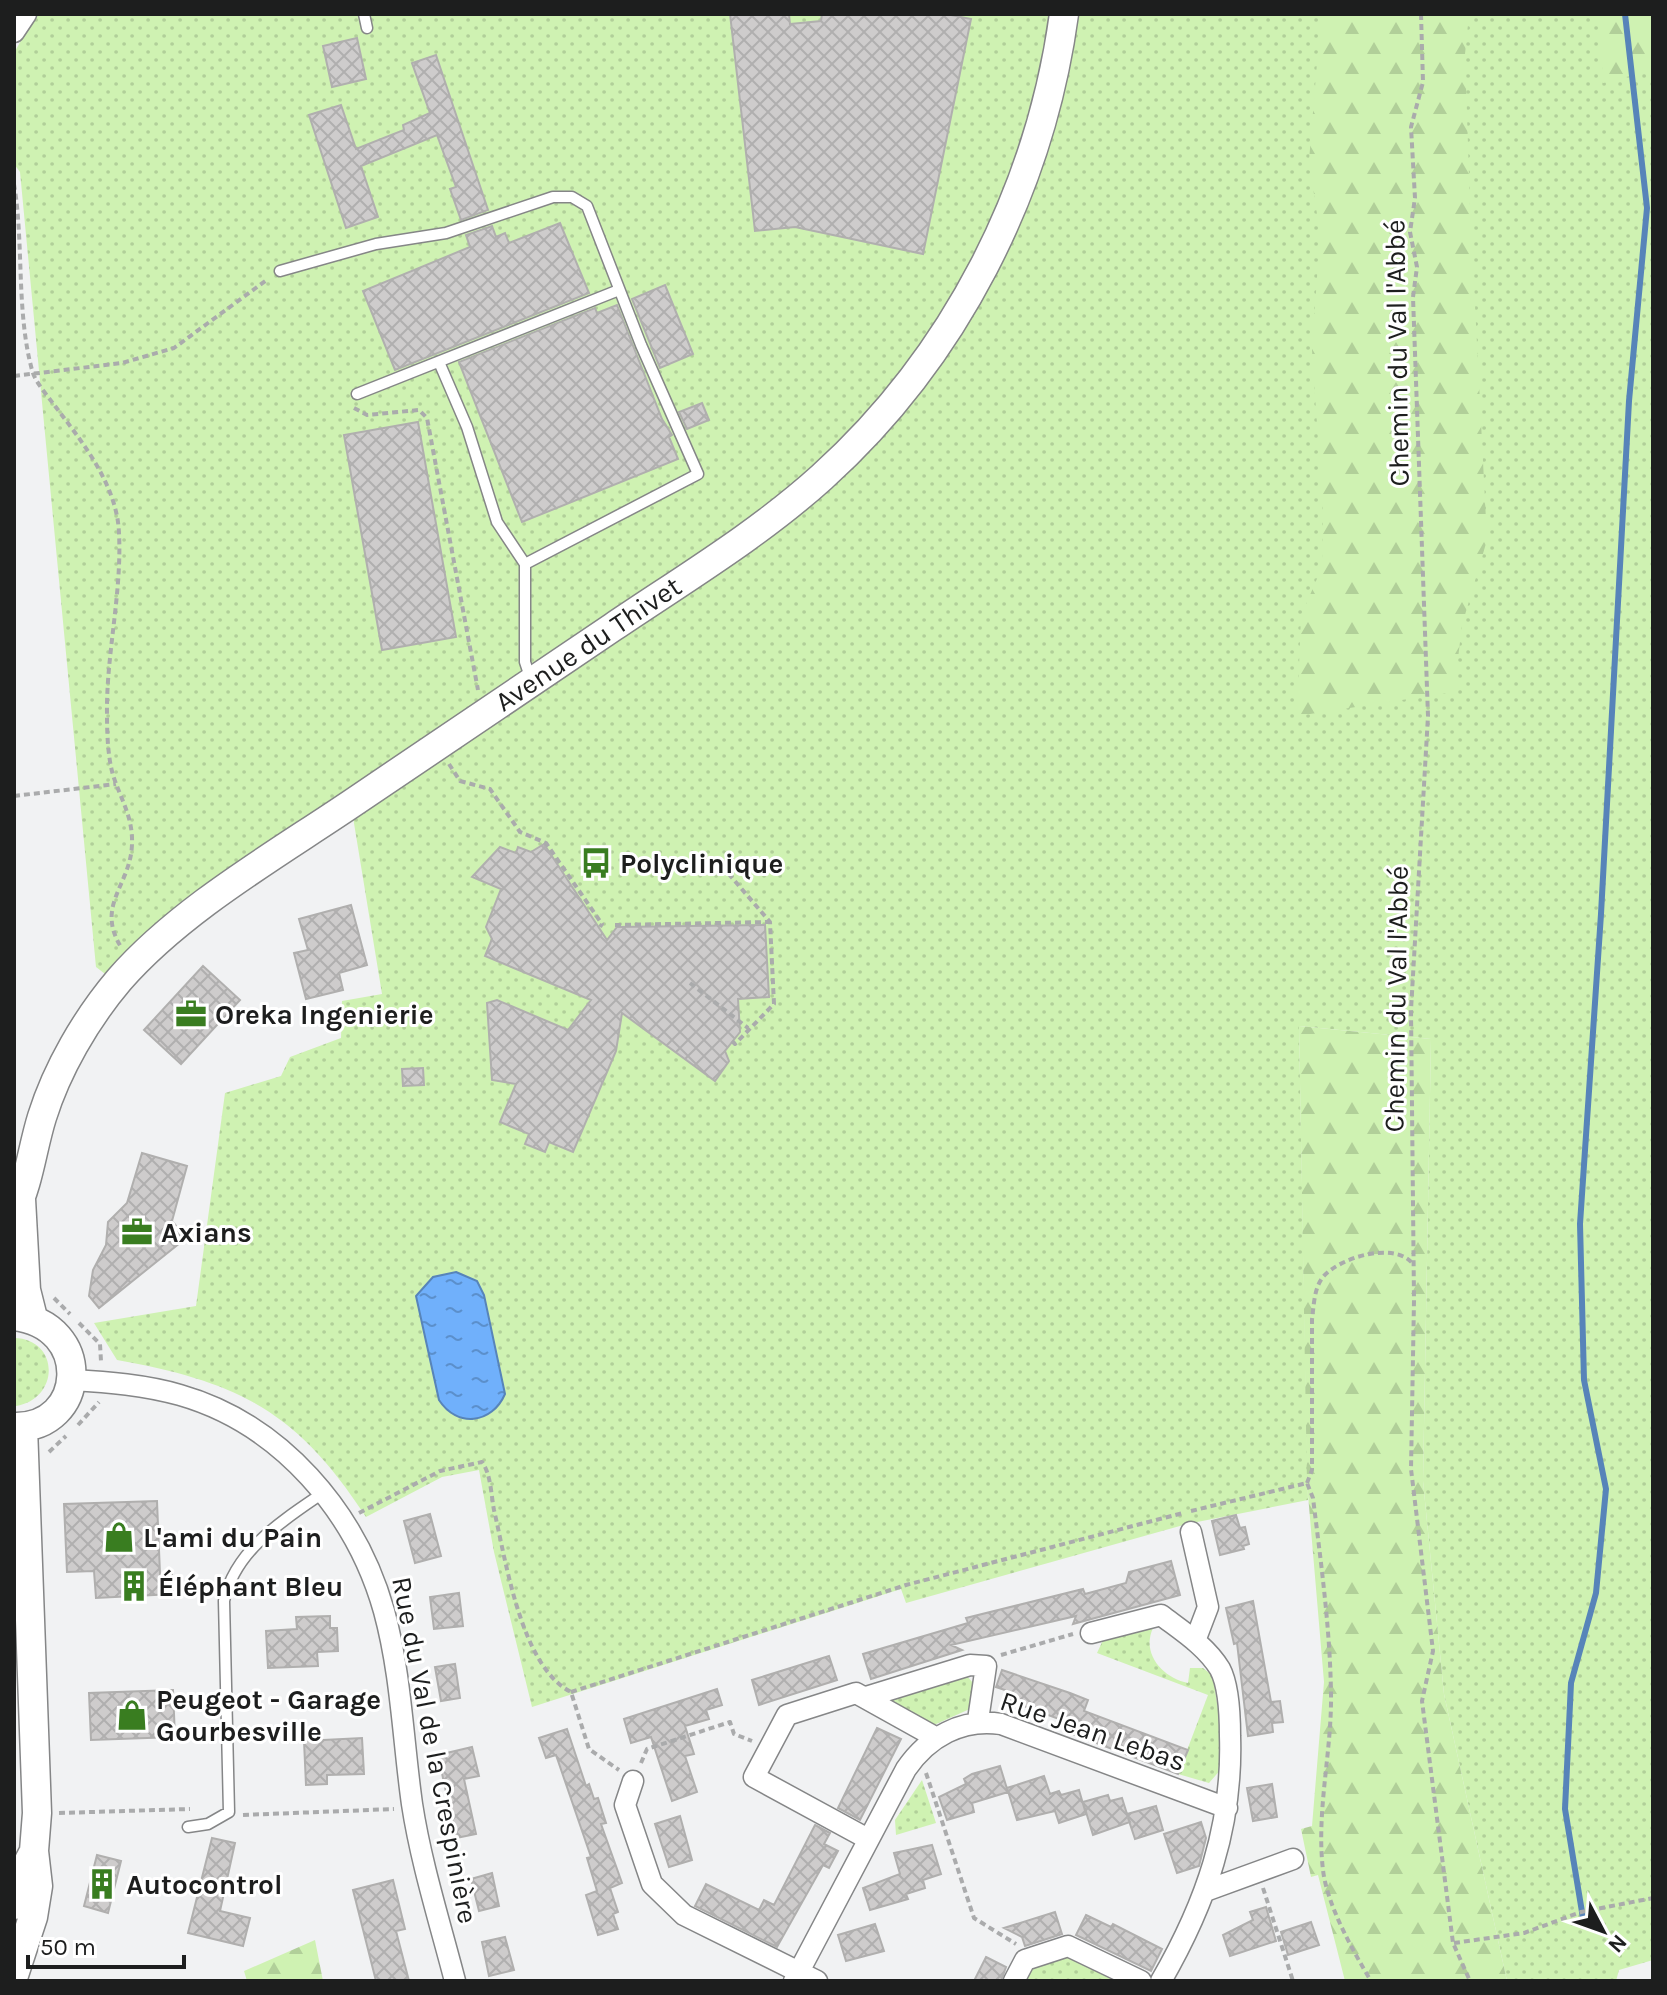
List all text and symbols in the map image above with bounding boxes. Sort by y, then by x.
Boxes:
street label: Chemin du Val l'Abbé [1378,219,1416,487]
street label: Avenue du Thivet [489,570,687,718]
bus stop icon: Polyclinique [579,846,613,880]
place label: Polyclinique [620,847,783,880]
street label: Chemin du Val l'Abbé [1377,865,1415,1133]
office icon: Oreka Ingenierie [174,997,208,1031]
place label: Oreka Ingenierie [215,998,434,1031]
office icon: Axians [120,1215,154,1249]
place label: Axians [161,1216,252,1249]
shop icon: L'ami du Pain [102,1520,136,1554]
place label: L'ami du Pain [143,1521,322,1554]
building icon: Éléphant Bleu [117,1569,151,1603]
place label: Éléphant Bleu [158,1569,343,1603]
street label: Rue du Val de la Crespinière [385,1574,485,1926]
place label: Peugeot - Garage Gourbesville [156,1683,381,1748]
street label: Rue Jean Lebas [996,1684,1190,1778]
shop icon: Peugeot - Garage Gourbesville [115,1698,149,1732]
building icon: Autocontrol [85,1867,119,1901]
place label: Autocontrol [126,1868,283,1901]
north arrow [1563,1891,1643,1971]
scale bar [28,1919,184,1969]
text: N [1602,1929,1632,1958]
text: 50 m [40,1933,96,1961]

